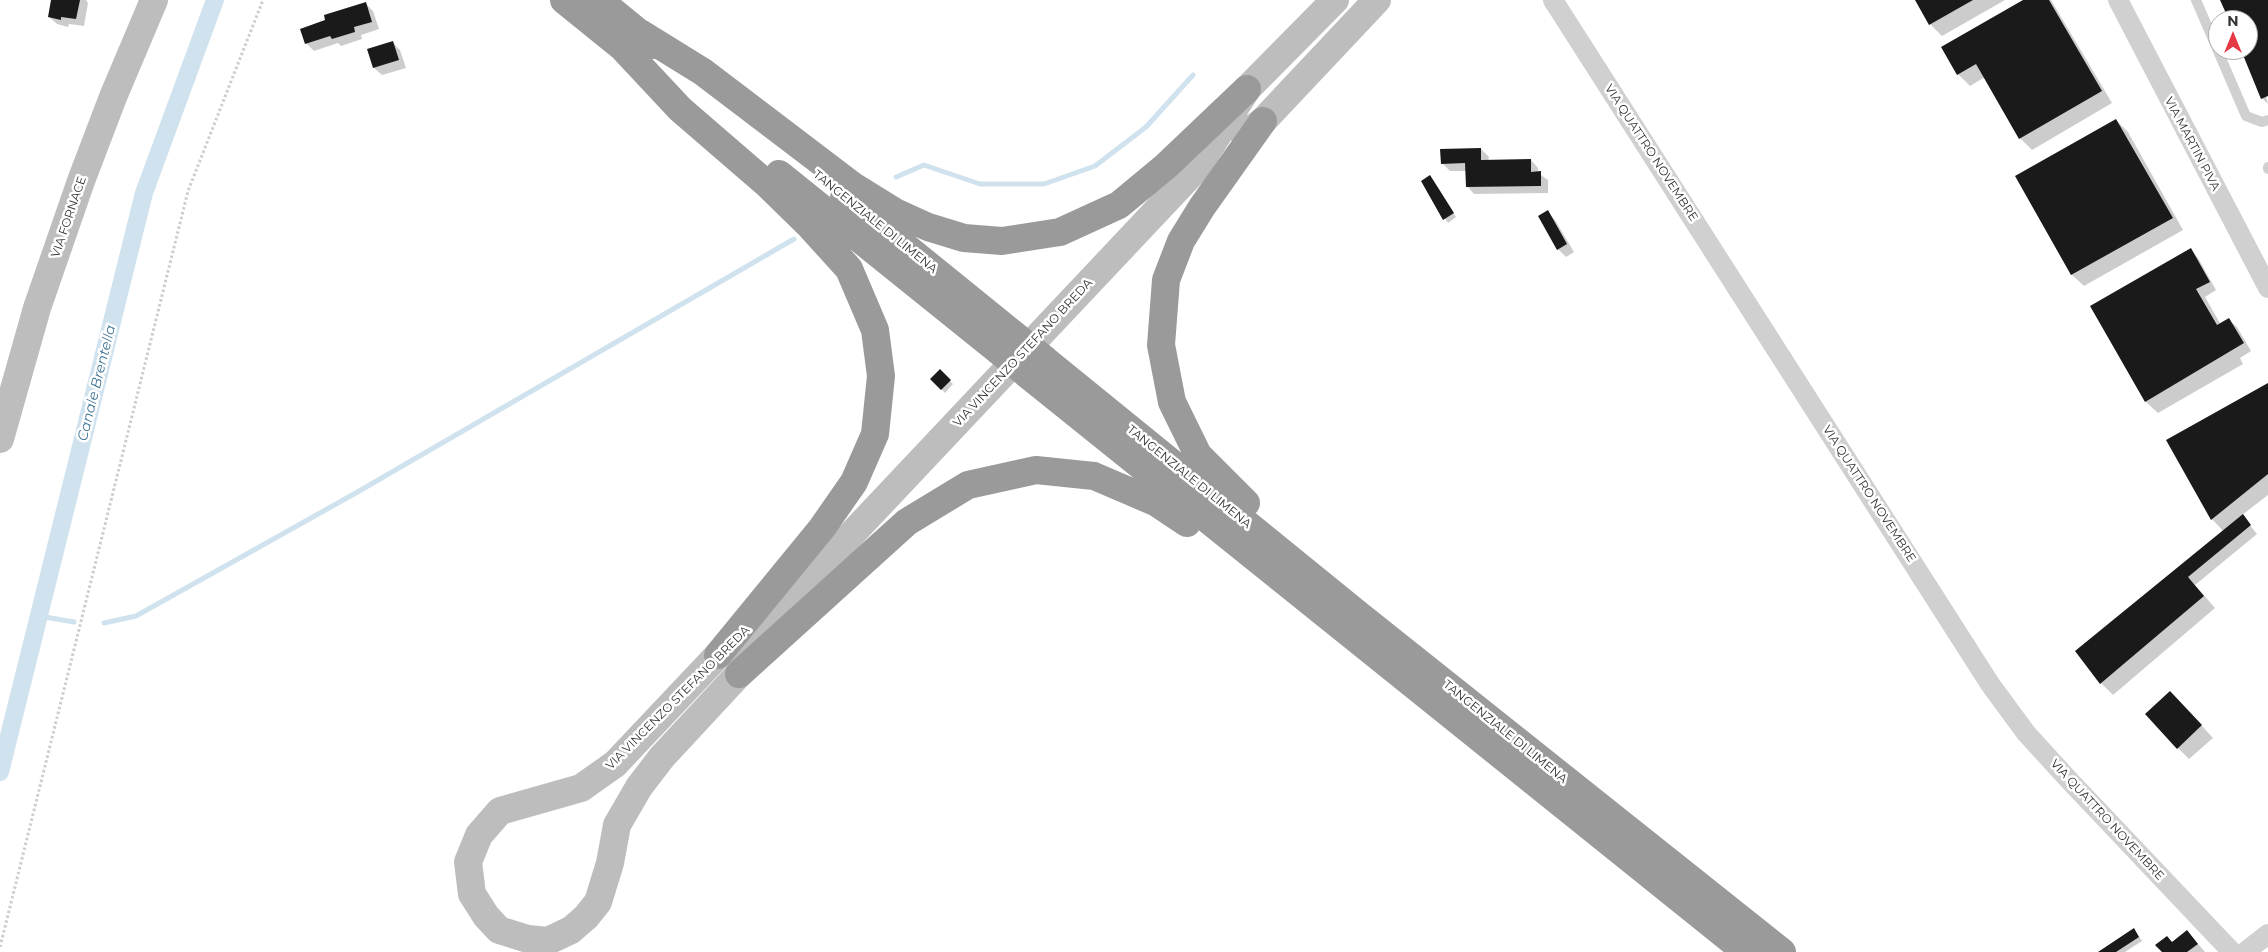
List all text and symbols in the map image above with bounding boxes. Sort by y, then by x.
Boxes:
north arrow [2208,10,2258,60]
text: N [2227,12,2239,30]
street label: VIA QUATTRO NOVEMBRE [1601,82,1701,224]
street label: VIA MARTIN PIVA [2161,95,2223,193]
street label: TANGENZIALE DI LIMENA [810,168,940,276]
street label: VIA FORNACE [48,175,90,259]
street label: VIA VINCENZO STEFANO BREDA [950,276,1096,430]
water label: Canale Brentella [74,323,120,443]
street label: TANGENZIALE DI LIMENA [1124,423,1254,531]
street label: VIA QUATTRO NOVEMBRE [1819,423,1919,565]
street label: VIA VINCENZO STEFANO BREDA [603,623,753,773]
street label: TANGENZIALE DI LIMENA [1440,678,1570,786]
street label: VIA QUATTRO NOVEMBRE [2047,757,2167,883]

